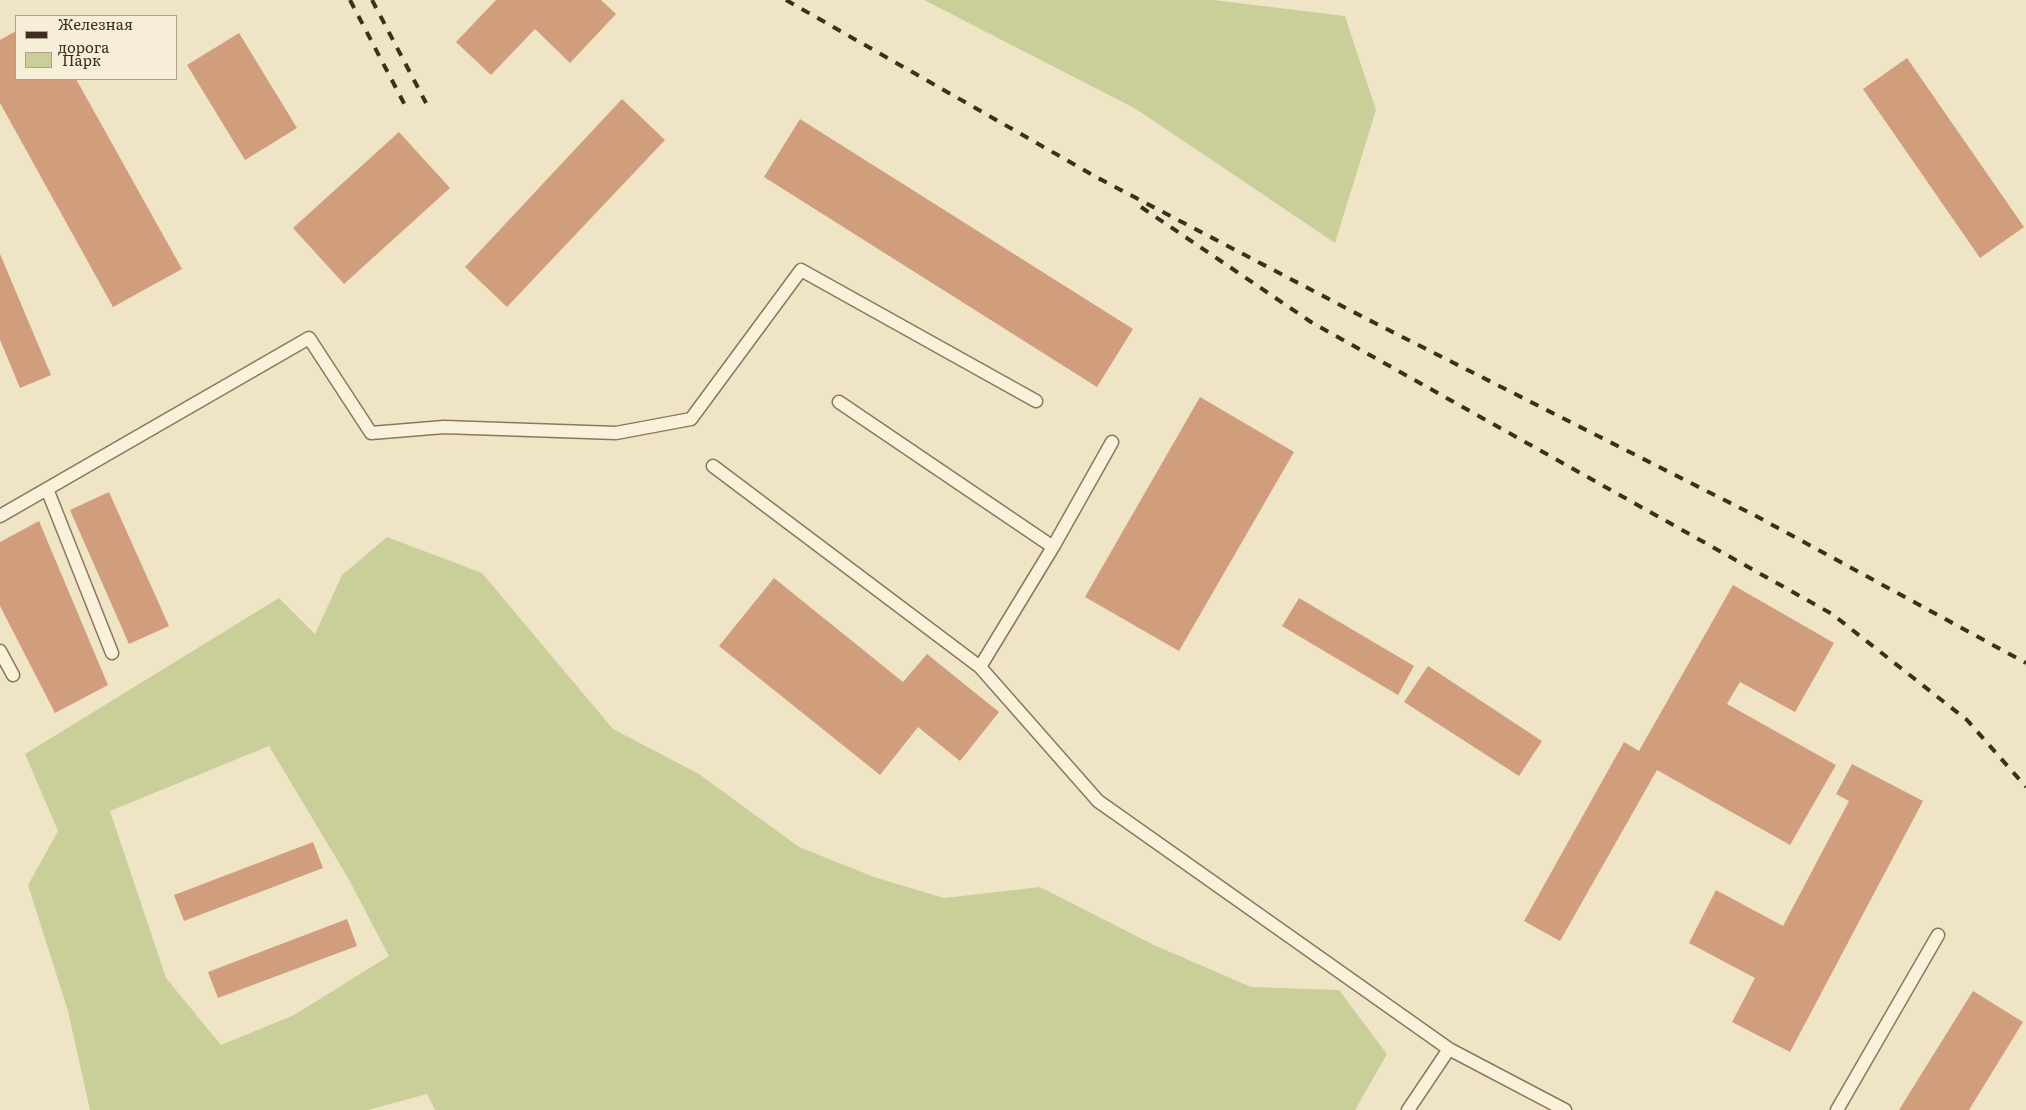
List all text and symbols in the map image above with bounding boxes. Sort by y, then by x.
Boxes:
text: Железная дорога [58,12,133,58]
legend [15,15,178,80]
text: Парк [62,48,101,71]

